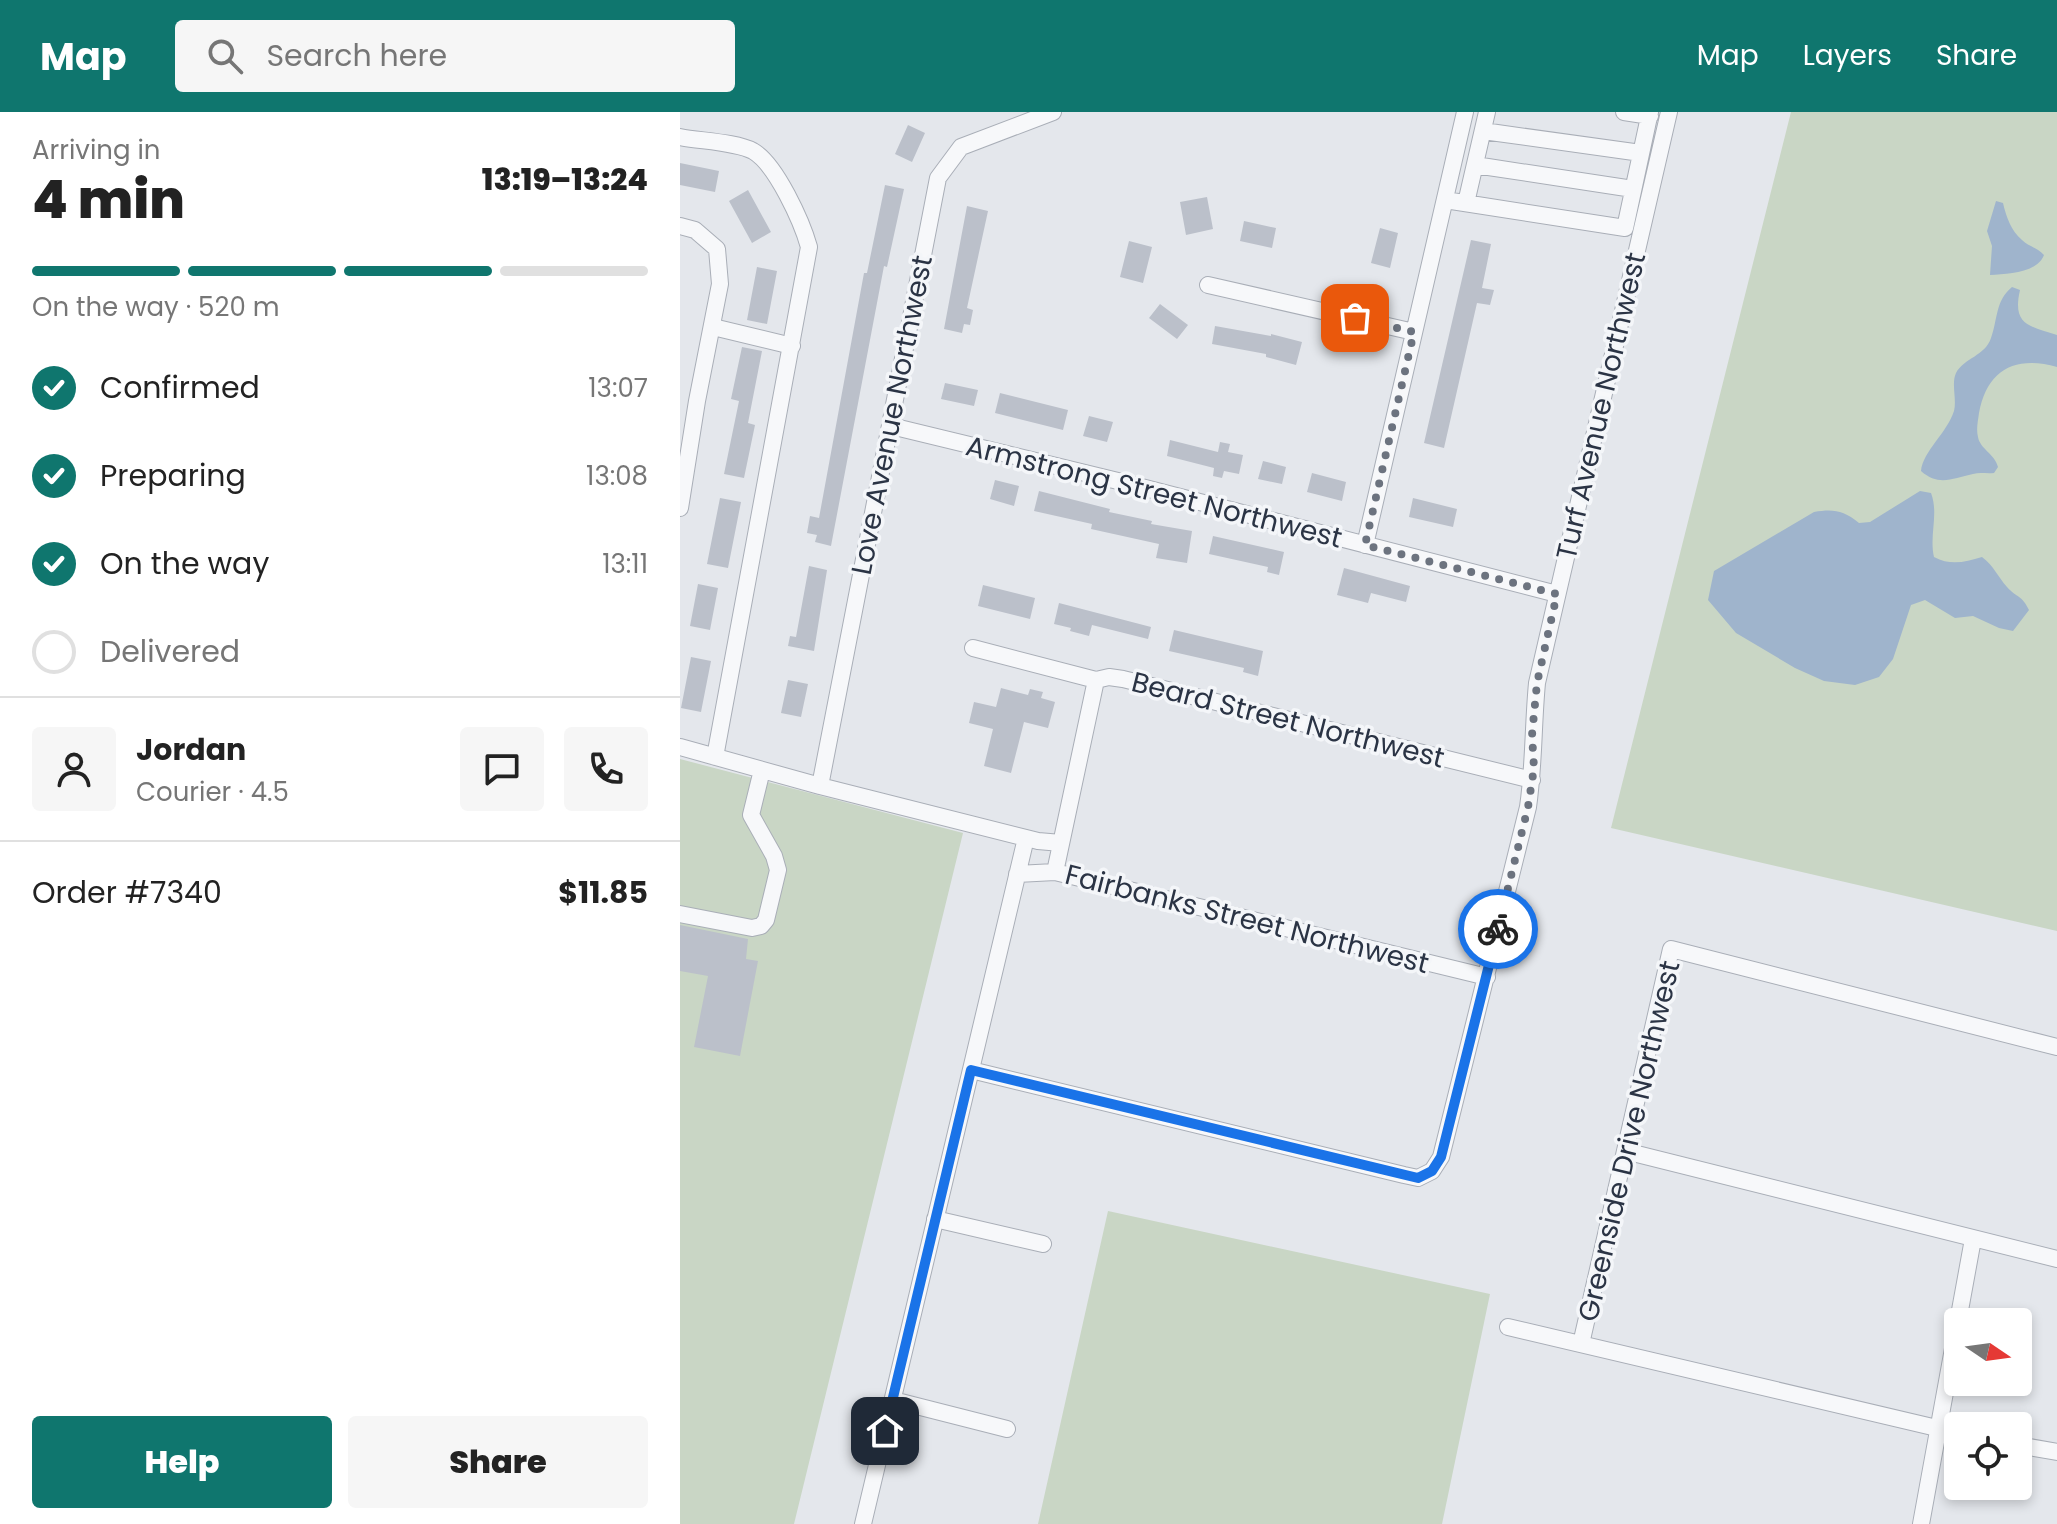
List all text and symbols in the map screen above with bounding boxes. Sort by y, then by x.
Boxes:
search box [175,20,735,92]
text: Map [40,30,127,83]
icon: search [203,34,247,78]
text: Search here [267,34,447,77]
text: Map [1697,36,1759,75]
text: Layers [1803,36,1892,75]
text: Share [1936,36,2017,75]
text: Arriving in [32,132,161,168]
text: 13:19–13:24 [482,158,648,201]
text: 4 min [32,163,185,236]
street label: Turf Avenue Northwest [1547,249,1655,563]
street label: Love Avenue Northwest [842,252,942,578]
pin [1321,284,1389,352]
text: On the way · 520 m [32,289,279,325]
icon: bag [1333,296,1377,340]
icon: check [32,366,76,410]
text: Confirmed [100,366,260,409]
text: 13:07 [588,370,648,406]
street label: Armstrong Street Northwest [962,426,1346,558]
icon: check [32,454,76,498]
text: Preparing [100,454,246,497]
text: 13:08 [586,458,648,494]
icon: check [32,542,76,586]
text: On the way [100,542,269,585]
text: 13:11 [602,546,648,582]
text: Delivered [100,630,240,673]
street label: Beard Street Northwest [1128,662,1448,778]
button: person [32,727,116,811]
button: chat [460,727,544,811]
button: phone [564,727,648,811]
text: Jordan [136,728,246,771]
text: Courier · 4.5 [136,774,289,810]
street label: Fairbanks Street Northwest [1061,855,1433,983]
text: Order #7340 [32,871,222,914]
text: $11.85 [558,871,648,914]
courier [1458,889,1538,969]
icon: bike [1476,907,1520,951]
street label: Greenside Drive Northwest [1568,957,1690,1325]
north arrow [1944,1308,2032,1396]
map controls [1944,1308,2032,1500]
pin [851,1397,919,1465]
icon: home [863,1409,907,1453]
button: locate [1944,1412,2032,1500]
button: Help [32,1416,332,1508]
button: Share [348,1416,648,1508]

